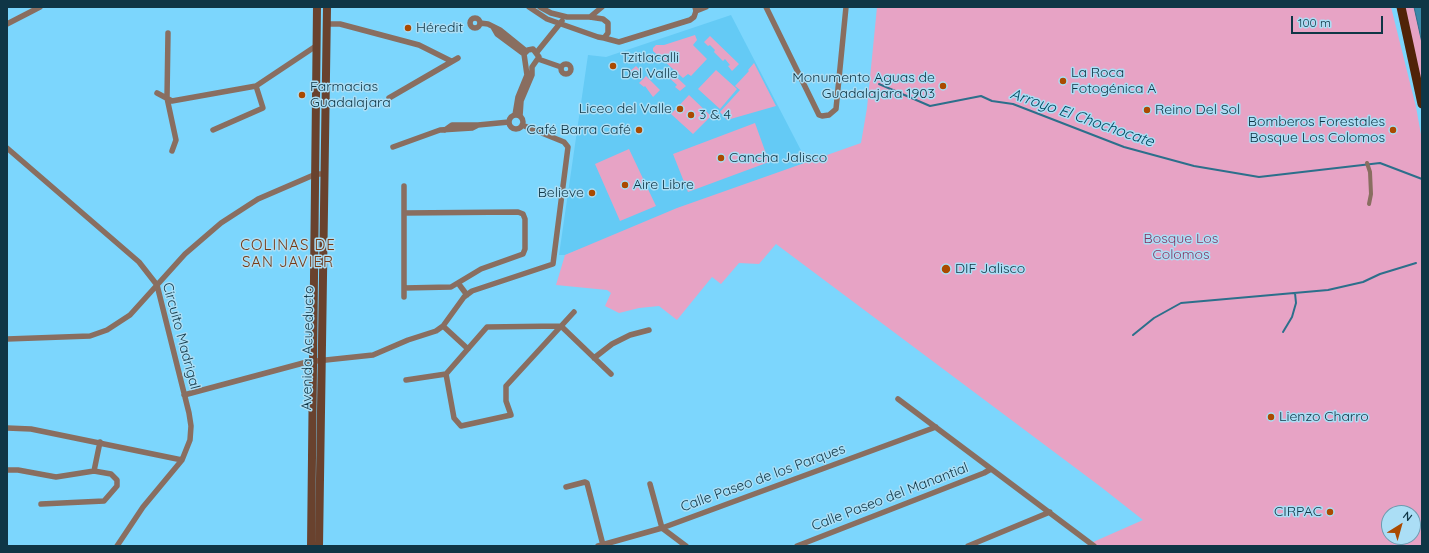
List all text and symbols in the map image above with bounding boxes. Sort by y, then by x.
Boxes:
scale bar [1293,8,1385,34]
text: 100 m [1298,15,1331,30]
place label: Héredit [416,20,463,36]
marker: Héredit [403,23,413,33]
place label: Tzitlacalli Del Valle [621,50,679,82]
marker: Tzitlacalli Del Valle [608,61,618,71]
place label: La Roca Fotogénica A [1071,65,1156,98]
place label: Monumento Aguas de Guadalajara 1903 [792,70,935,102]
marker: La Roca Fotogénica A [1058,76,1068,86]
place label: Farmacias Guadalajara [310,79,391,112]
marker: Monumento Aguas de Guadalajara 1903 [938,81,948,91]
water label: Arroyo El Chochocate [1008,85,1156,151]
marker: Farmacias Guadalajara [297,90,307,100]
place label: Liceo del Valle [579,101,672,117]
place label: Reino Del Sol [1155,102,1240,118]
marker: Liceo del Valle [675,104,685,114]
marker: Reino Del Sol [1142,105,1152,115]
place label: 3 & 4 [699,107,731,123]
marker: 3 & 4 [686,110,696,120]
place label: Bomberos Forestales Bosque Los Colomos [1248,114,1385,146]
place label: Café Barra Café [527,122,631,138]
marker: Café Barra Café [634,125,644,135]
marker: Bomberos Forestales Bosque Los Colomos [1388,125,1398,135]
place label: Cancha Jalisco [729,150,827,166]
marker: Cancha Jalisco [716,153,726,163]
place label: Aire Libre [633,177,694,193]
marker: Aire Libre [620,180,630,190]
place label: Believe [538,185,584,201]
marker: Believe [587,188,597,198]
park label: Bosque Los Colomos [1144,231,1218,264]
district label: COLINAS DE SAN JAVIER [240,236,336,271]
place label: DIF Jalisco [955,261,1025,277]
marker: DIF Jalisco [940,263,952,275]
street label: Circuito Madrigal [159,281,203,391]
street label: Avenida Acueducto [299,285,317,411]
place label: Lienzo Charro [1279,409,1369,425]
marker: Lienzo Charro [1266,412,1276,422]
street label: Calle Paseo de los Parques [678,440,848,516]
street label: Calle Paseo del Manantial [809,459,971,535]
place label: CIRPAC [1274,504,1322,520]
north arrow [1381,505,1421,545]
marker: CIRPAC [1325,507,1335,517]
text: N [1400,508,1415,524]

